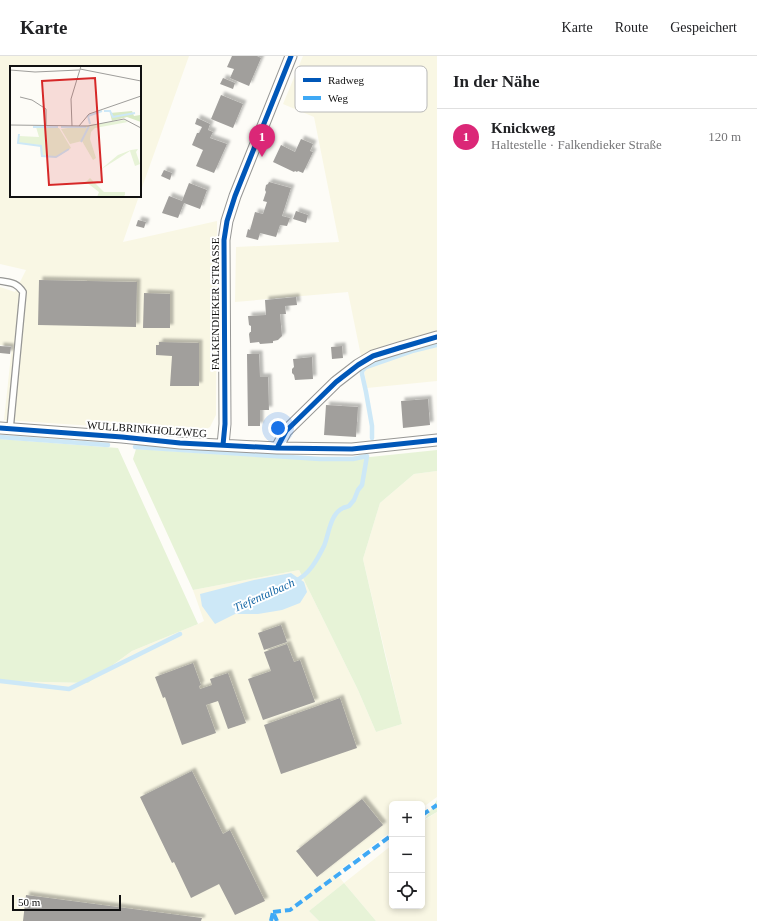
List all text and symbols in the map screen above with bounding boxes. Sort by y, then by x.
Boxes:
text: Karte [20,17,67,38]
text: Karte [562,20,593,35]
text: Route [615,20,648,35]
text: Gespeichert [670,20,737,35]
inset map [10,66,141,197]
legend [295,66,427,112]
text: In der Nähe [453,72,540,91]
text: Radweg [328,74,365,86]
text: Weg [328,92,348,104]
text: Knickweg [491,120,555,136]
pin: 1 [249,124,275,157]
text: 1 [463,129,469,144]
text: 120 m [708,129,741,144]
text: Haltestelle · Falkendieker Straße [491,137,662,152]
street label: FALKENDIEKER STRASSE [209,237,221,370]
your location [268,418,288,438]
street label: WULLBRINKHOLZWEG [87,419,208,439]
water label: Tiefentalbach [231,575,297,615]
map controls [389,801,425,909]
button: + [389,801,425,837]
button: − [389,837,425,873]
button: locate [389,873,425,909]
scale bar [12,893,121,912]
text: 50 m [18,896,40,908]

